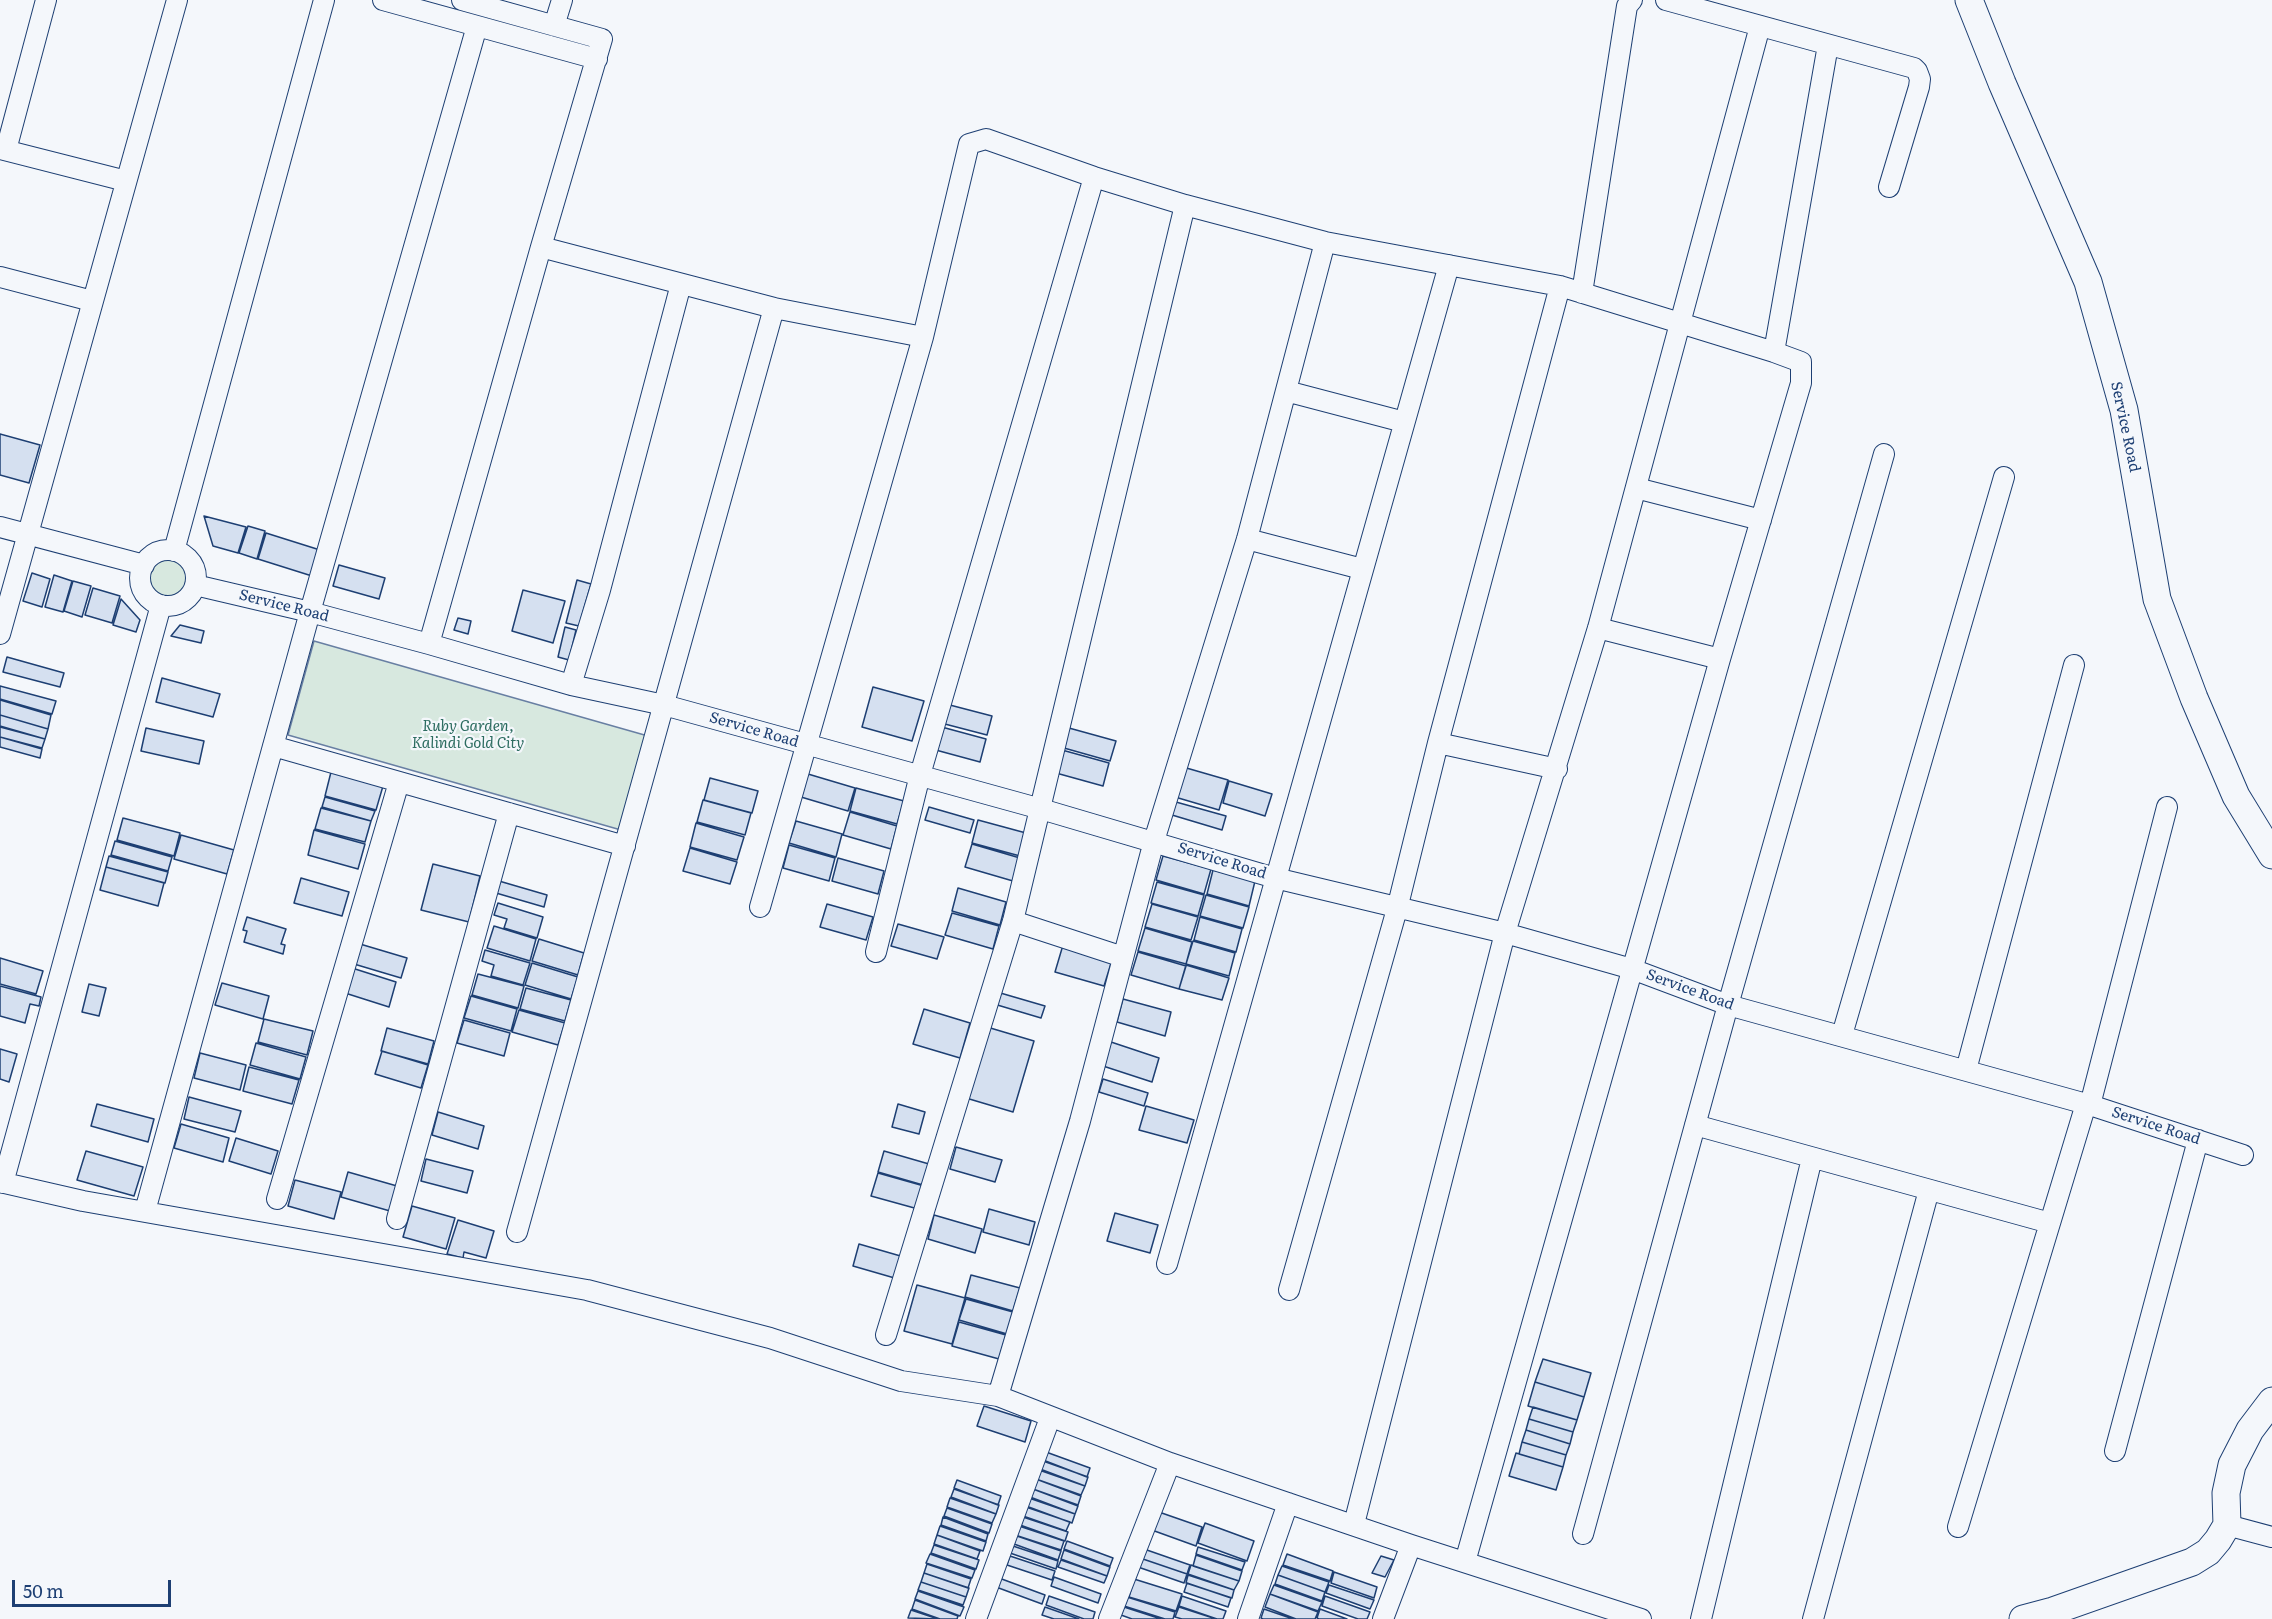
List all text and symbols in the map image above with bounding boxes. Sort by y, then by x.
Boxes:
street label: Service Road [2107,380,2143,474]
street label: Service Road [237,586,331,626]
street label: Service Road [707,709,801,751]
park label: Ruby Garden, Kalindi Gold City [412,718,524,753]
street label: Service Road [1175,839,1269,883]
street label: Service Road [1644,966,1736,1014]
street label: Service Road [2109,1103,2203,1149]
scale bar [15,1568,174,1606]
text: 50 m [23,1577,64,1604]

